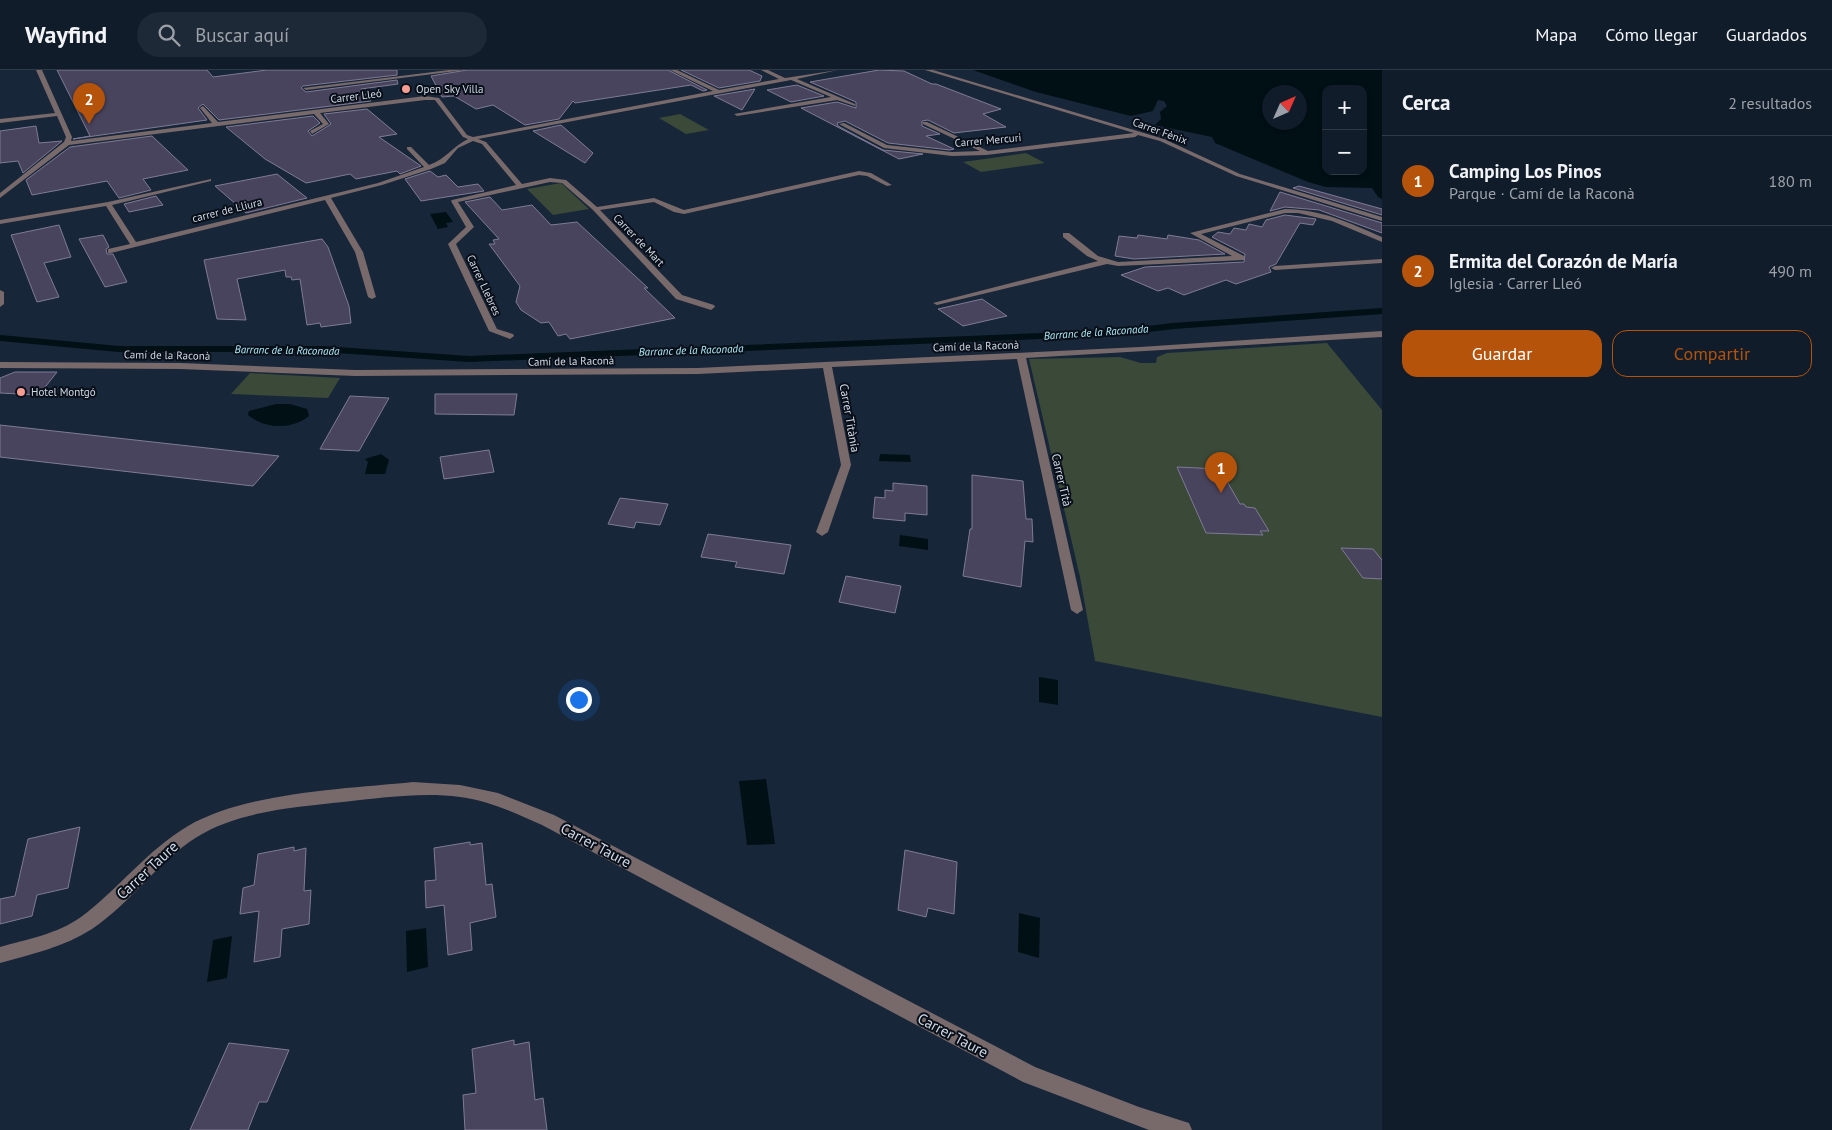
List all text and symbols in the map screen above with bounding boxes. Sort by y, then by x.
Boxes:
search box [137,12,487,57]
text: Wayfind [25,19,107,50]
icon: search [155,21,183,49]
text: Buscar aquí [195,23,289,47]
text: Mapa [1535,23,1577,46]
text: Cómo llegar [1605,23,1698,46]
text: Guardados [1726,23,1807,46]
place label: Open Sky Villa [416,82,483,96]
pin: 2 [73,83,105,124]
marker: Open Sky Villa [400,83,412,95]
north arrow [1262,85,1307,130]
map controls [1322,85,1367,175]
button: + [1322,85,1367,130]
street label: Carrer Lleó [330,86,383,106]
text: Cerca [1402,89,1451,116]
text: 2 resultados [1728,93,1812,113]
street label: Carrer Fènix [1131,115,1190,147]
street label: Carrer Mercuri [954,130,1022,150]
button: − [1322,130,1367,175]
text: Camping Los Pinos [1449,159,1602,183]
text: 1 [1413,171,1423,191]
text: 180 m [1769,171,1812,191]
text: Parque · Camí de la Raconà [1449,183,1635,203]
street label: carrer de Lliura [191,195,263,225]
street label: Carrer de Mart [610,211,668,269]
text: Ermita del Corazón de María [1449,249,1678,273]
street label: Carrer Llebres [464,252,504,318]
text: 2 [1413,261,1423,281]
text: 490 m [1769,261,1812,281]
text: Iglesia · Carrer Lleó [1449,273,1582,293]
water label: Barranc de la Raconada [1043,321,1149,343]
button: Guardar [1402,330,1602,377]
button: Compartir [1612,330,1812,377]
street label: Camí de la Raconà [933,337,1019,355]
water label: Barranc de la Raconada [638,341,744,359]
water label: Barranc de la Raconada [234,342,340,358]
street label: Camí de la Raconà [124,347,210,363]
street label: Camí de la Raconà [528,353,614,369]
street label: Carrer Titània [837,383,863,454]
place label: Hotel Montgó [31,385,96,399]
marker: Hotel Montgó [15,386,27,398]
street label: Carrer Tità [1049,452,1075,508]
pin: 1 [1205,452,1237,493]
your location [566,687,592,713]
street label: Carrer Taure [557,818,635,872]
street label: Carrer Taure [112,837,182,903]
street label: Carrer Taure [914,1008,992,1062]

